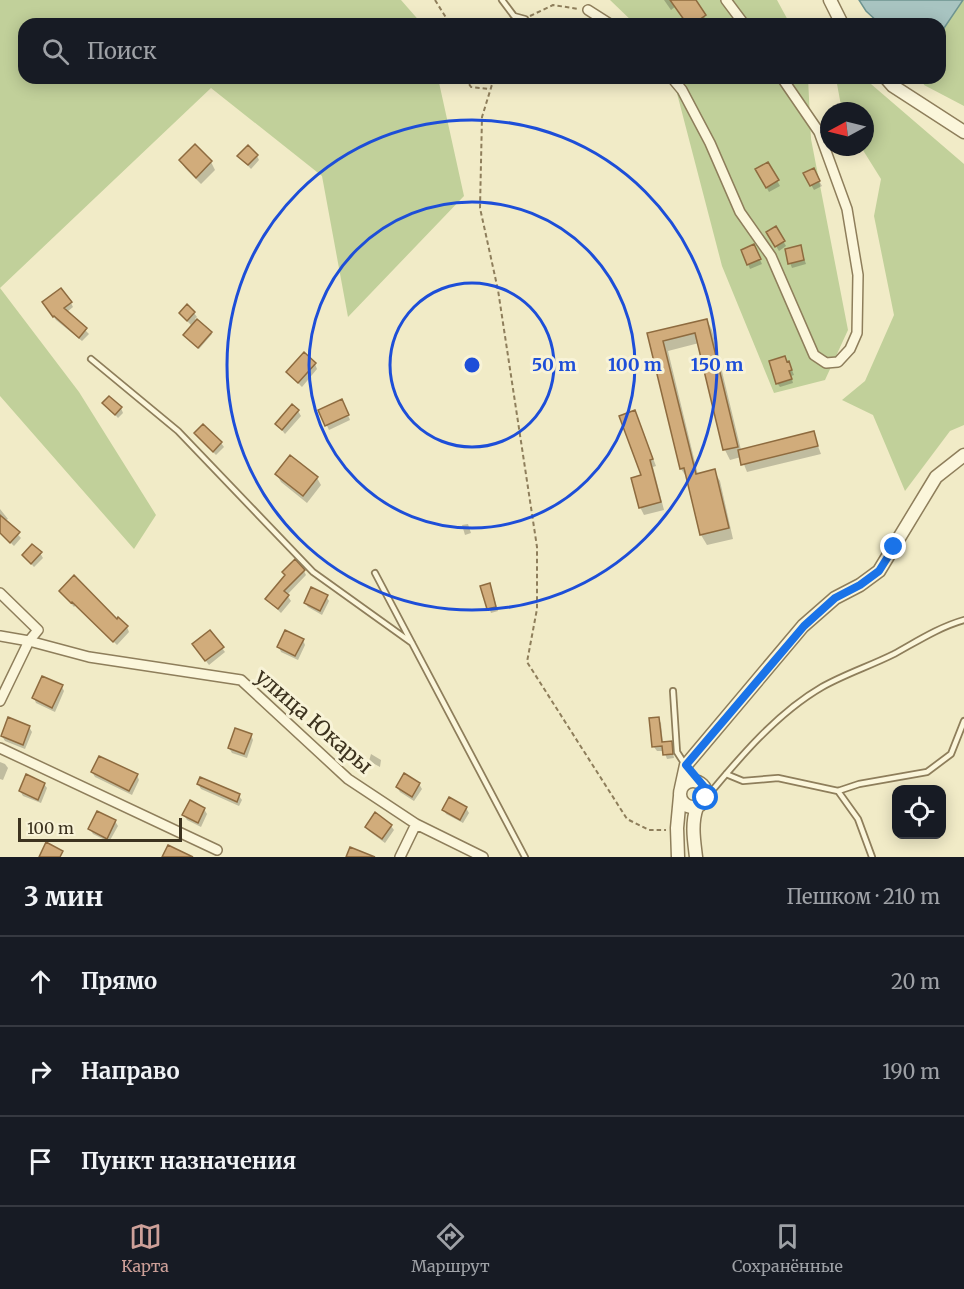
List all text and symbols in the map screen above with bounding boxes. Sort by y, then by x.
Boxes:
search box [18,18,946,84]
icon: search [39,35,72,68]
text: Поиск [87,37,157,65]
north arrow [820,102,874,156]
text: 50 m [532,353,576,376]
text: 100 m [608,353,662,376]
text: 150 m [691,353,743,376]
centre of rings [462,355,482,375]
route end [880,533,906,559]
street label: улица Юкары [250,663,378,779]
route start [692,784,718,810]
map controls [892,785,946,839]
button: locate [892,785,946,839]
scale bar [18,815,182,842]
text: 100 m [27,818,74,838]
text: 3 мин [24,880,103,913]
text: Пешком · 210 m [787,884,940,909]
icon: ahead [24,965,57,998]
text: Прямо [81,967,157,995]
text: 20 m [891,969,940,994]
icon: right [24,1055,57,1088]
text: Направо [81,1057,180,1085]
text: 190 m [882,1059,940,1084]
icon: arrive [24,1145,57,1178]
text: Пункт назначения [81,1147,296,1175]
tab: Карта [121,1220,169,1276]
tab: Маршрут [411,1220,490,1276]
tab: Сохранённые [732,1220,843,1276]

